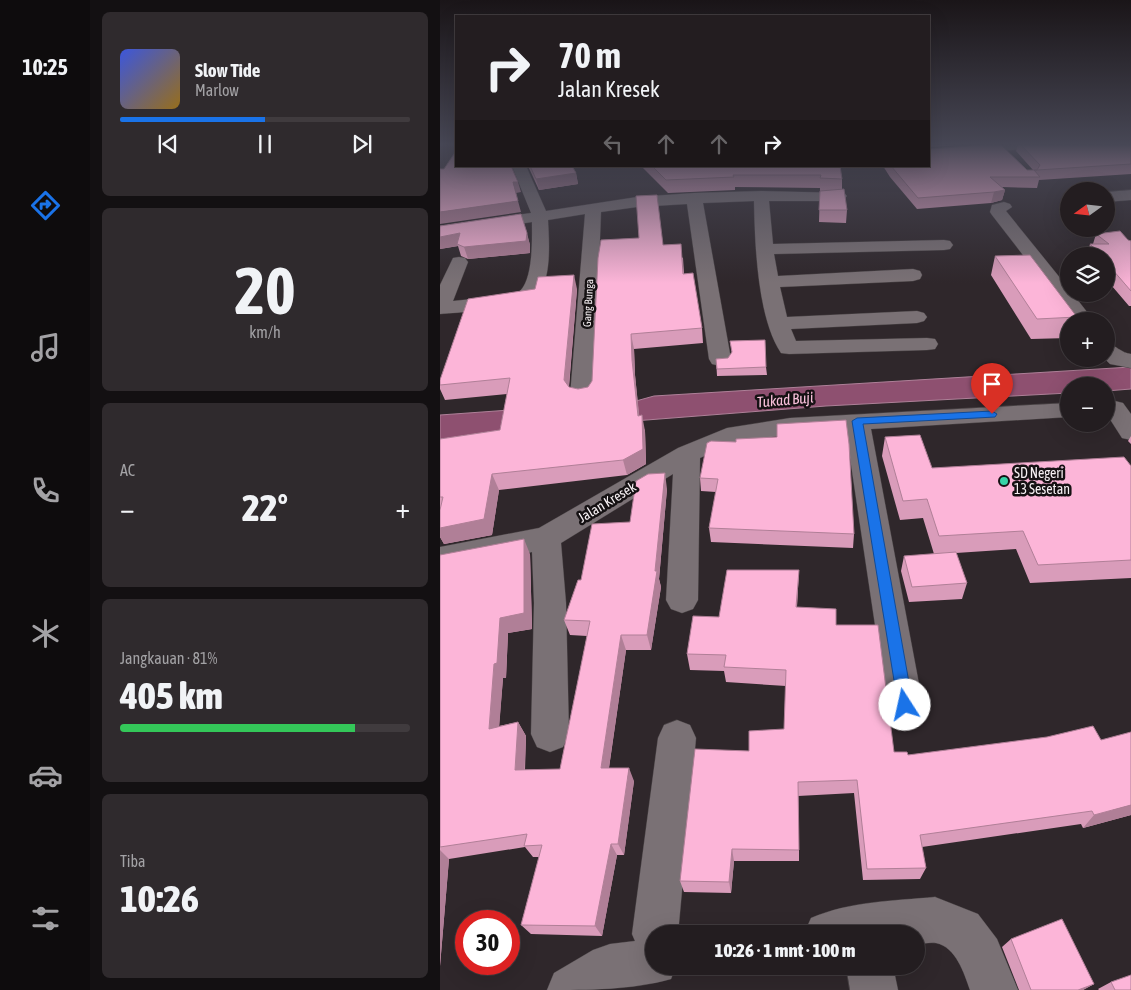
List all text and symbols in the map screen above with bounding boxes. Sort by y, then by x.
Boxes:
icon: right [475,35,540,100]
text: 70 m [558,35,621,75]
text: 10:25 [22,54,68,80]
text: Slow Tide [195,59,260,81]
text: Jalan Kresek [558,76,660,102]
text: Marlow [195,81,239,99]
icon: previous [154,130,182,158]
icon: pause [251,130,279,158]
icon: next [348,130,376,158]
icon: left [599,130,627,158]
icon: ahead [652,130,680,158]
icon: ahead [705,130,733,158]
icon: right [758,130,786,158]
north arrow [1060,182,1115,238]
map controls [1060,182,1115,432]
icon: directions [28,188,63,223]
button: layers [1060,247,1115,302]
text: 20 [234,253,296,328]
street label: Gang Bunga [581,279,595,327]
button: + [1060,312,1115,367]
text: km/h [249,323,281,341]
icon: music [28,330,63,365]
pin [971,363,1013,414]
icon: arrive [978,370,1006,398]
button: − [1060,377,1115,432]
water label: Tukad Buji [756,389,815,410]
text: AC [120,461,135,479]
place label: SD Negeri 13 Sesetan [1014,465,1070,497]
icon: phone [28,473,63,508]
marker: SD Negeri 13 Sesetan [998,475,1010,487]
street label: Jalan Kresek [575,478,639,526]
text: 22° [242,486,288,529]
text: − [120,492,135,524]
text: + [395,492,410,524]
icon: climate [28,616,63,651]
text: Jangkauan · 81% [120,649,217,667]
text: 405 km [120,674,223,717]
position arrow [878,678,930,730]
icon: car [28,758,63,793]
text: Tiba [120,852,145,870]
text: 10:26 [120,877,199,920]
icon: filters [28,901,63,936]
speed limit sign: 30 [455,910,520,975]
text: 10:26 · 1 mnt · 100 m [715,939,856,961]

